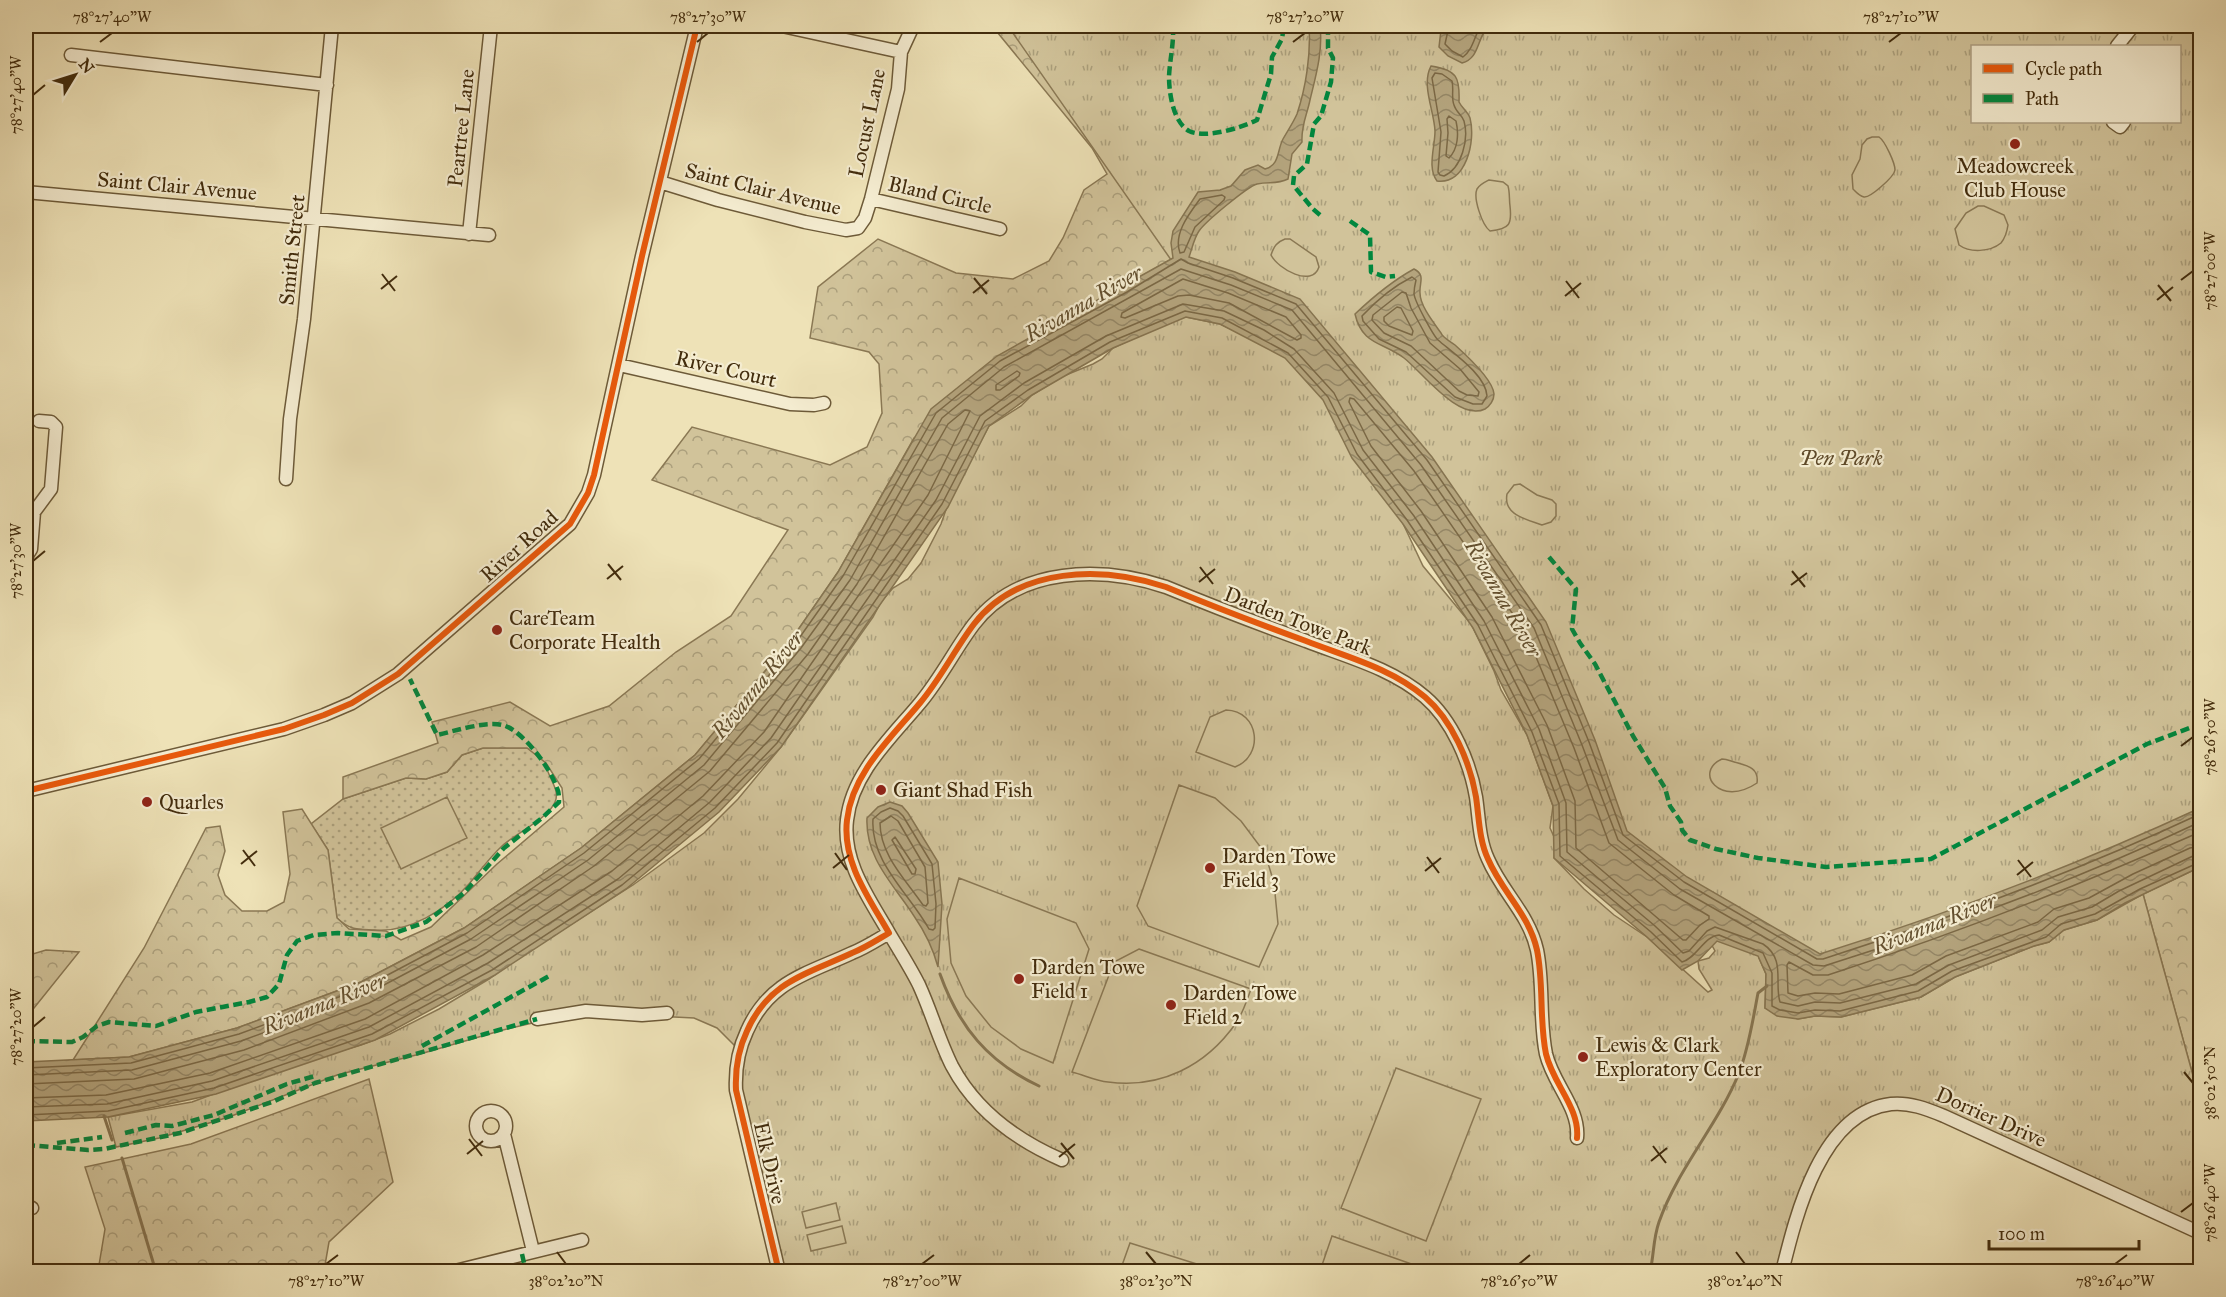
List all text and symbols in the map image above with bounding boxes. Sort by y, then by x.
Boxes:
text: 78°27'40"W [73,8,152,26]
text: 78°27'30"W [670,8,747,26]
text: 78°27'20"W [1266,8,1345,26]
text: 78°27'10"W [1863,8,1940,26]
north arrow [45,45,105,105]
legend [1971,45,2181,123]
text: 78°27'40"W [7,55,25,134]
text: N [75,55,98,78]
text: Cycle path [2025,58,2102,80]
street label: Locust Lane [843,66,891,180]
street label: Peartree Lane [442,67,480,188]
text: Path [2025,88,2059,110]
marker: Meadowcreek Club House [2008,137,2022,151]
place label: Meadowcreek Club House [1956,153,2074,203]
street label: Saint Clair Avenue [682,157,844,221]
street label: Saint Clair Avenue [96,166,258,206]
street label: Bland Circle [885,170,995,220]
street label: Smith Street [273,193,311,307]
text: 78°27'00"W [2201,231,2219,310]
water label: Rivanna River [1019,258,1149,349]
street label: River Court [673,345,780,393]
park label: Pen Park [1799,445,1883,471]
street label: River Road [475,504,564,588]
text: 78°27'30"W [7,522,25,599]
water label: Rivanna River [1458,534,1549,664]
street label: Darden Towe Park [1220,581,1376,661]
place label: CareTeam Corporate Health [509,605,661,655]
marker: CareTeam Corporate Health [490,623,504,637]
water label: Rivanna River [705,623,810,745]
text: 78°26'50"W [2201,698,2219,776]
place label: Giant Shad Fish [893,777,1033,803]
marker: Giant Shad Fish [874,783,888,797]
place label: Quarles [159,789,224,815]
marker: Quarles [140,795,154,809]
place label: Darden Towe Field 3 [1222,843,1336,893]
marker: Darden Towe Field 3 [1203,861,1217,875]
water label: Rivanna River [1867,886,2002,961]
place label: Darden Towe Field 1 [1031,954,1145,1004]
water label: Rivanna River [257,966,392,1041]
marker: Darden Towe Field 1 [1012,972,1026,986]
place label: Darden Towe Field 2 [1183,980,1297,1030]
text: 78°27'20"W [7,987,25,1066]
marker: Darden Towe Field 2 [1164,998,1178,1012]
place label: Lewis & Clark Exploratory Center [1595,1032,1762,1082]
text: 38°02'50"N [2201,1045,2219,1120]
marker: Lewis & Clark Exploratory Center [1576,1050,1590,1064]
street label: Dorrier Drive [1932,1081,2051,1153]
street label: Elk Drive [748,1119,792,1207]
text: 78°26'40"W [2201,1163,2219,1242]
scale bar [1989,1213,2139,1251]
text: 100 m [1998,1223,2045,1245]
text: 78°27'10"W [288,1272,365,1290]
text: 38°02'20"N [528,1272,604,1290]
text: 78°27'00"W [883,1272,962,1290]
text: 38°02'30"N [1119,1272,1193,1290]
text: 78°26'50"W [1480,1272,1558,1290]
text: 38°02'40"N [1707,1272,1783,1290]
text: 78°26'40"W [2076,1272,2155,1290]

